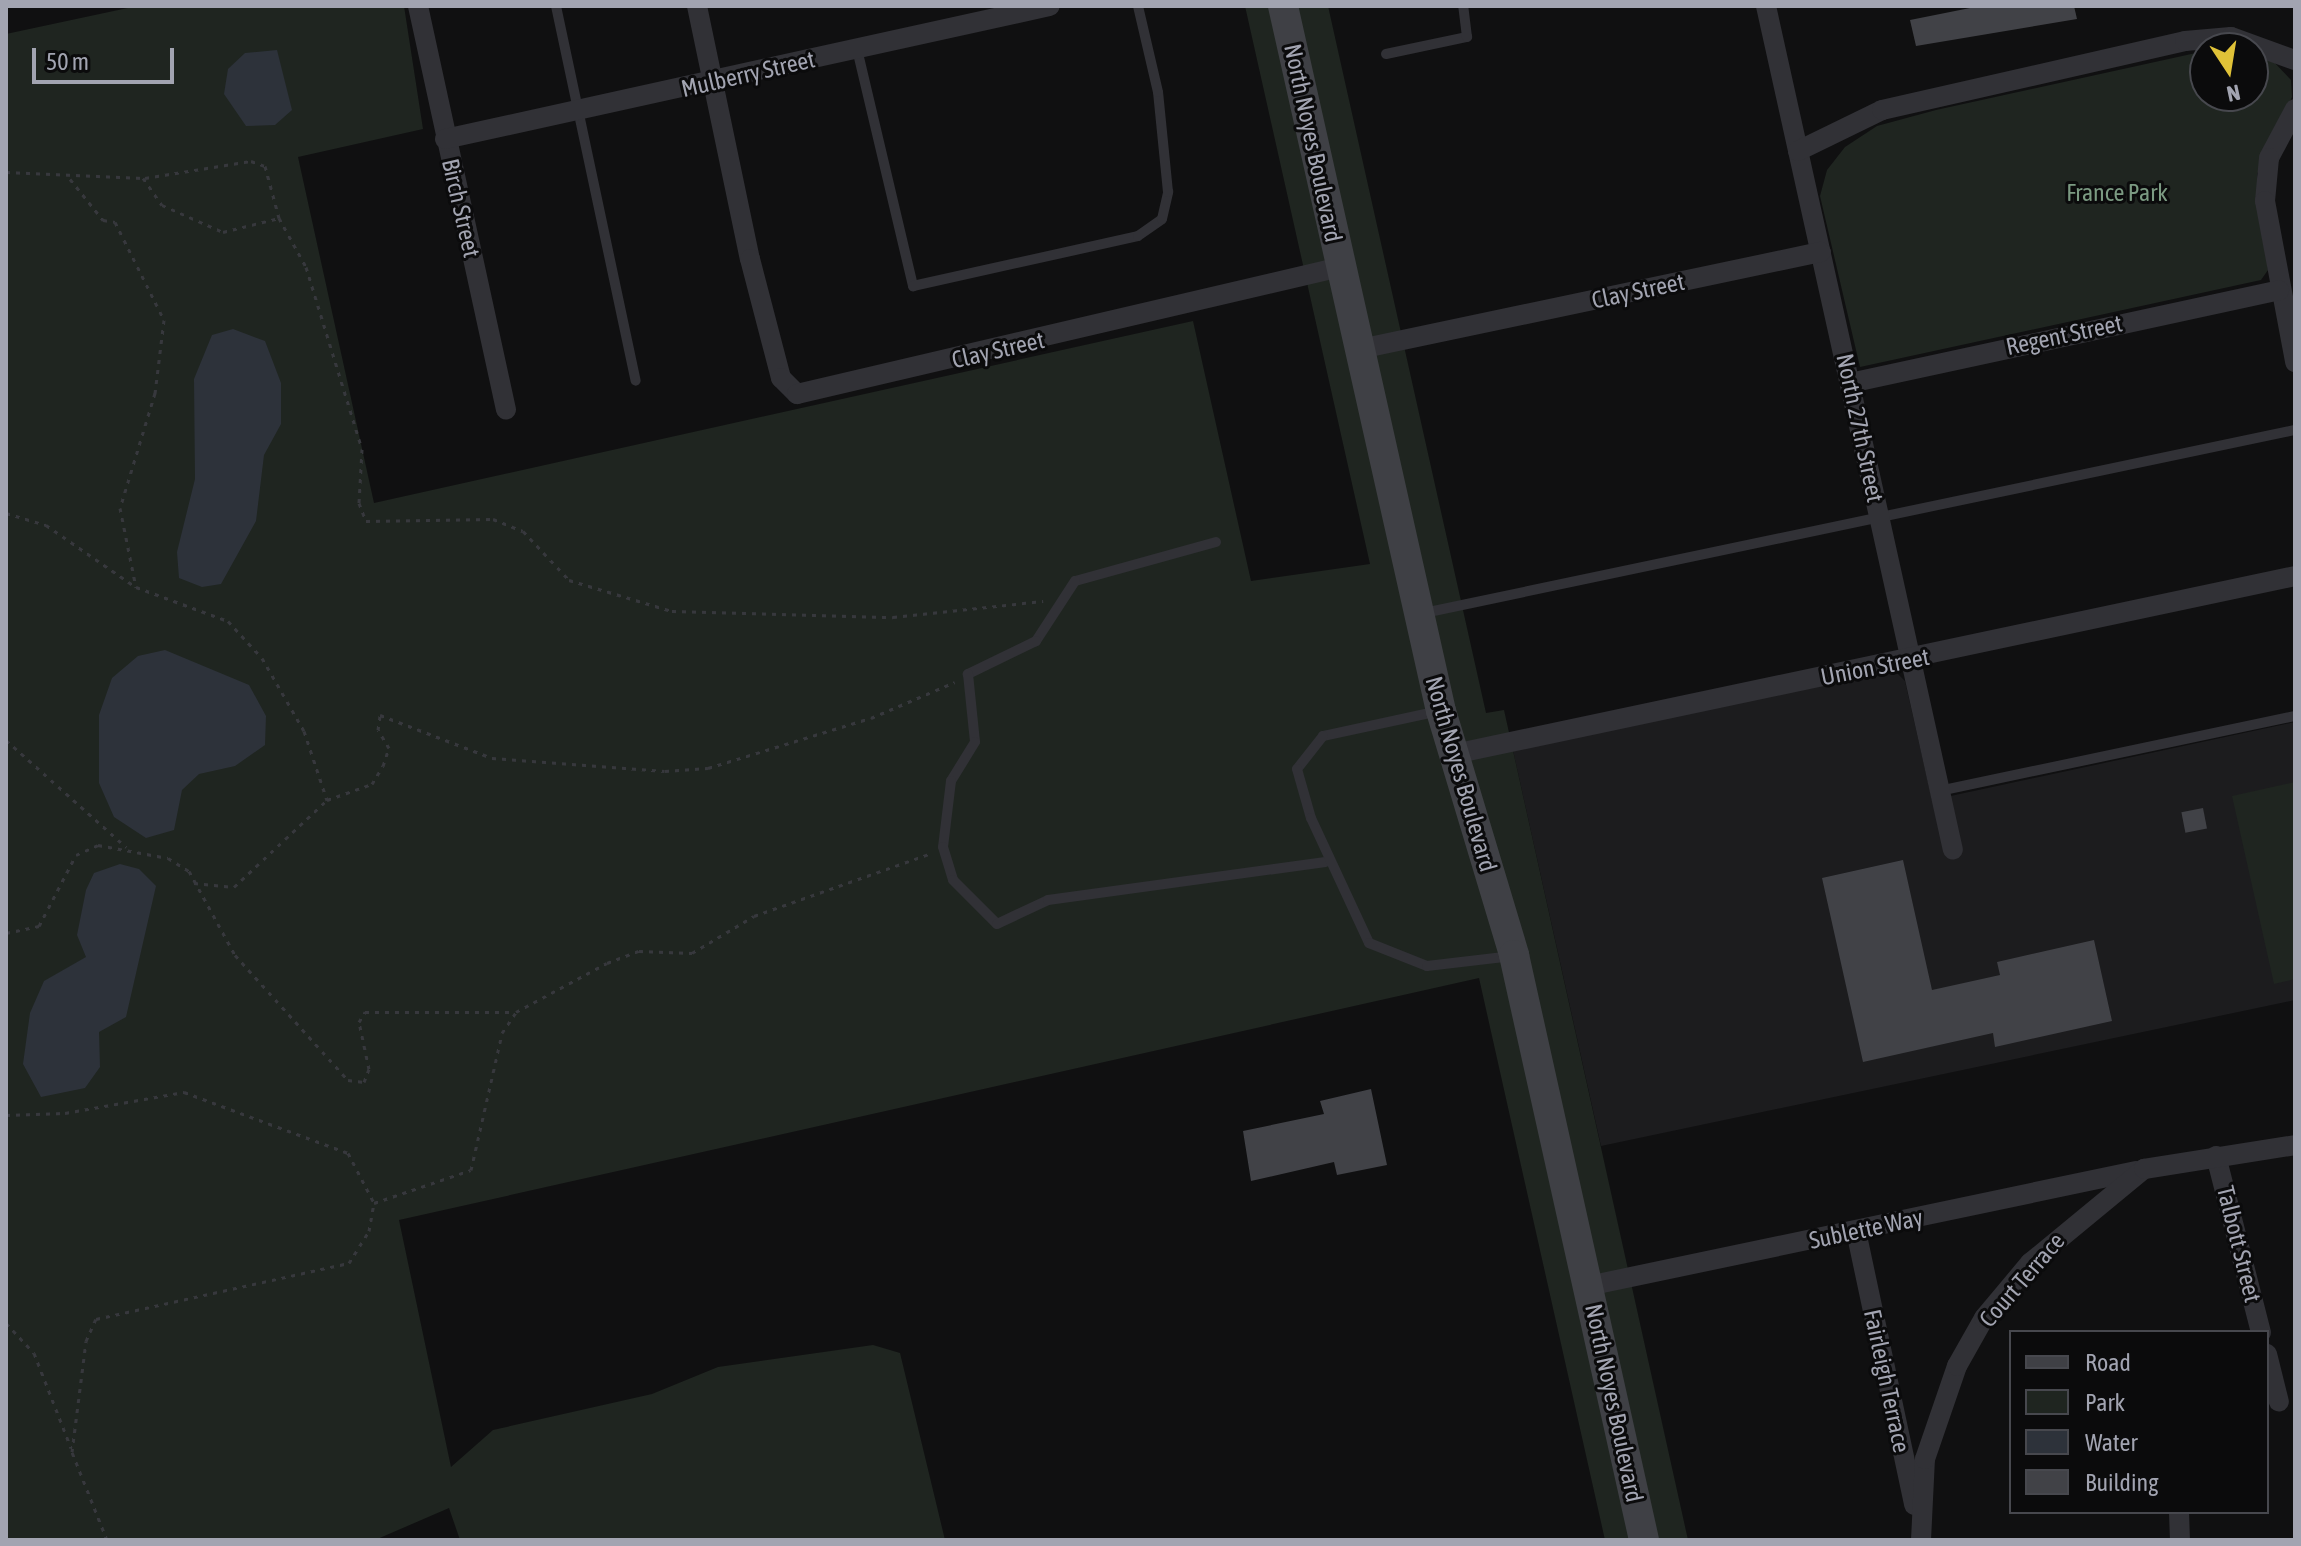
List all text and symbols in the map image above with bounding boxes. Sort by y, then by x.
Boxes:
scale bar [36,32,178,82]
north arrow [2189,32,2269,112]
street label: North Noyes Boulevard [1278,41,1348,245]
street label: Mulberry Street [678,45,818,103]
text: 50 m [46,48,89,75]
text: N [2225,79,2243,108]
street label: Birch Street [436,156,486,260]
park label: France Park [2066,179,2168,207]
street label: Clay Street [1589,267,1687,315]
street label: Regent Street [2003,309,2125,361]
street label: Clay Street [949,325,1047,375]
street label: North 27th Street [1830,351,1890,505]
street label: Union Street [1818,642,1932,692]
street label: North Noyes Boulevard [1419,673,1503,875]
street label: Talbott Street [2211,1183,2267,1305]
street label: Sublette Way [1806,1203,1926,1255]
street label: Court Terrace [1973,1227,2071,1333]
street label: North Noyes Boulevard [1579,1301,1649,1505]
street label: Fairleigh Terrace [1858,1307,1916,1455]
legend [2009,1330,2269,1514]
text: Road [2085,1349,2131,1376]
text: Park [2085,1389,2125,1416]
text: Water [2085,1429,2138,1456]
text: Building [2085,1469,2158,1496]

